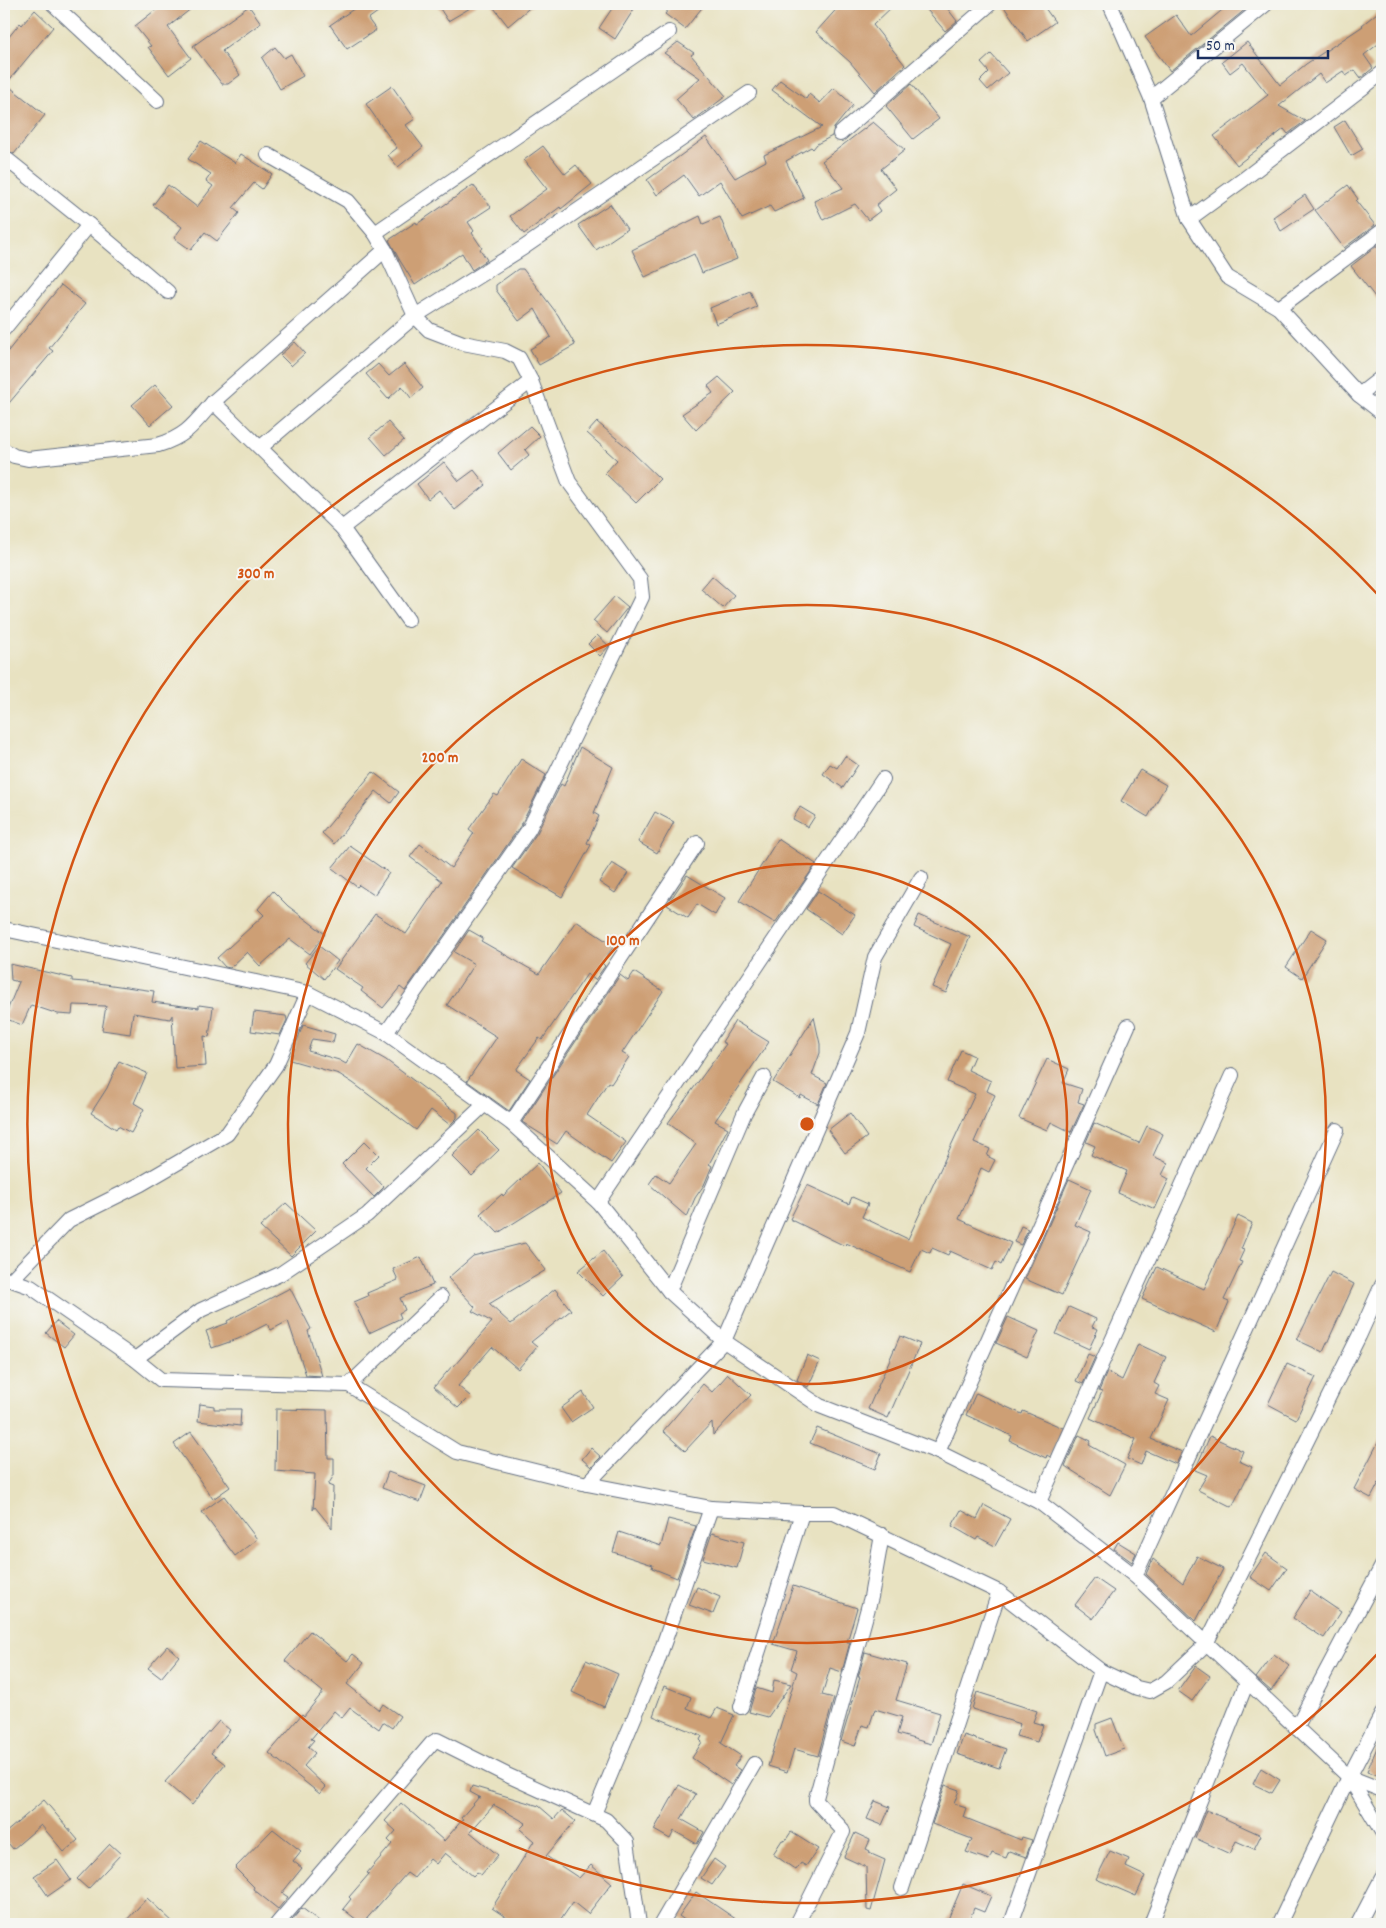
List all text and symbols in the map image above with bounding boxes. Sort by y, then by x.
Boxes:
scale bar [1198,28,1328,60]
text: 50 m [1206,36,1235,58]
text: 300 m [238,564,274,586]
text: 200 m [422,748,458,770]
text: 100 m [606,931,640,953]
centre of rings [798,1115,816,1133]

